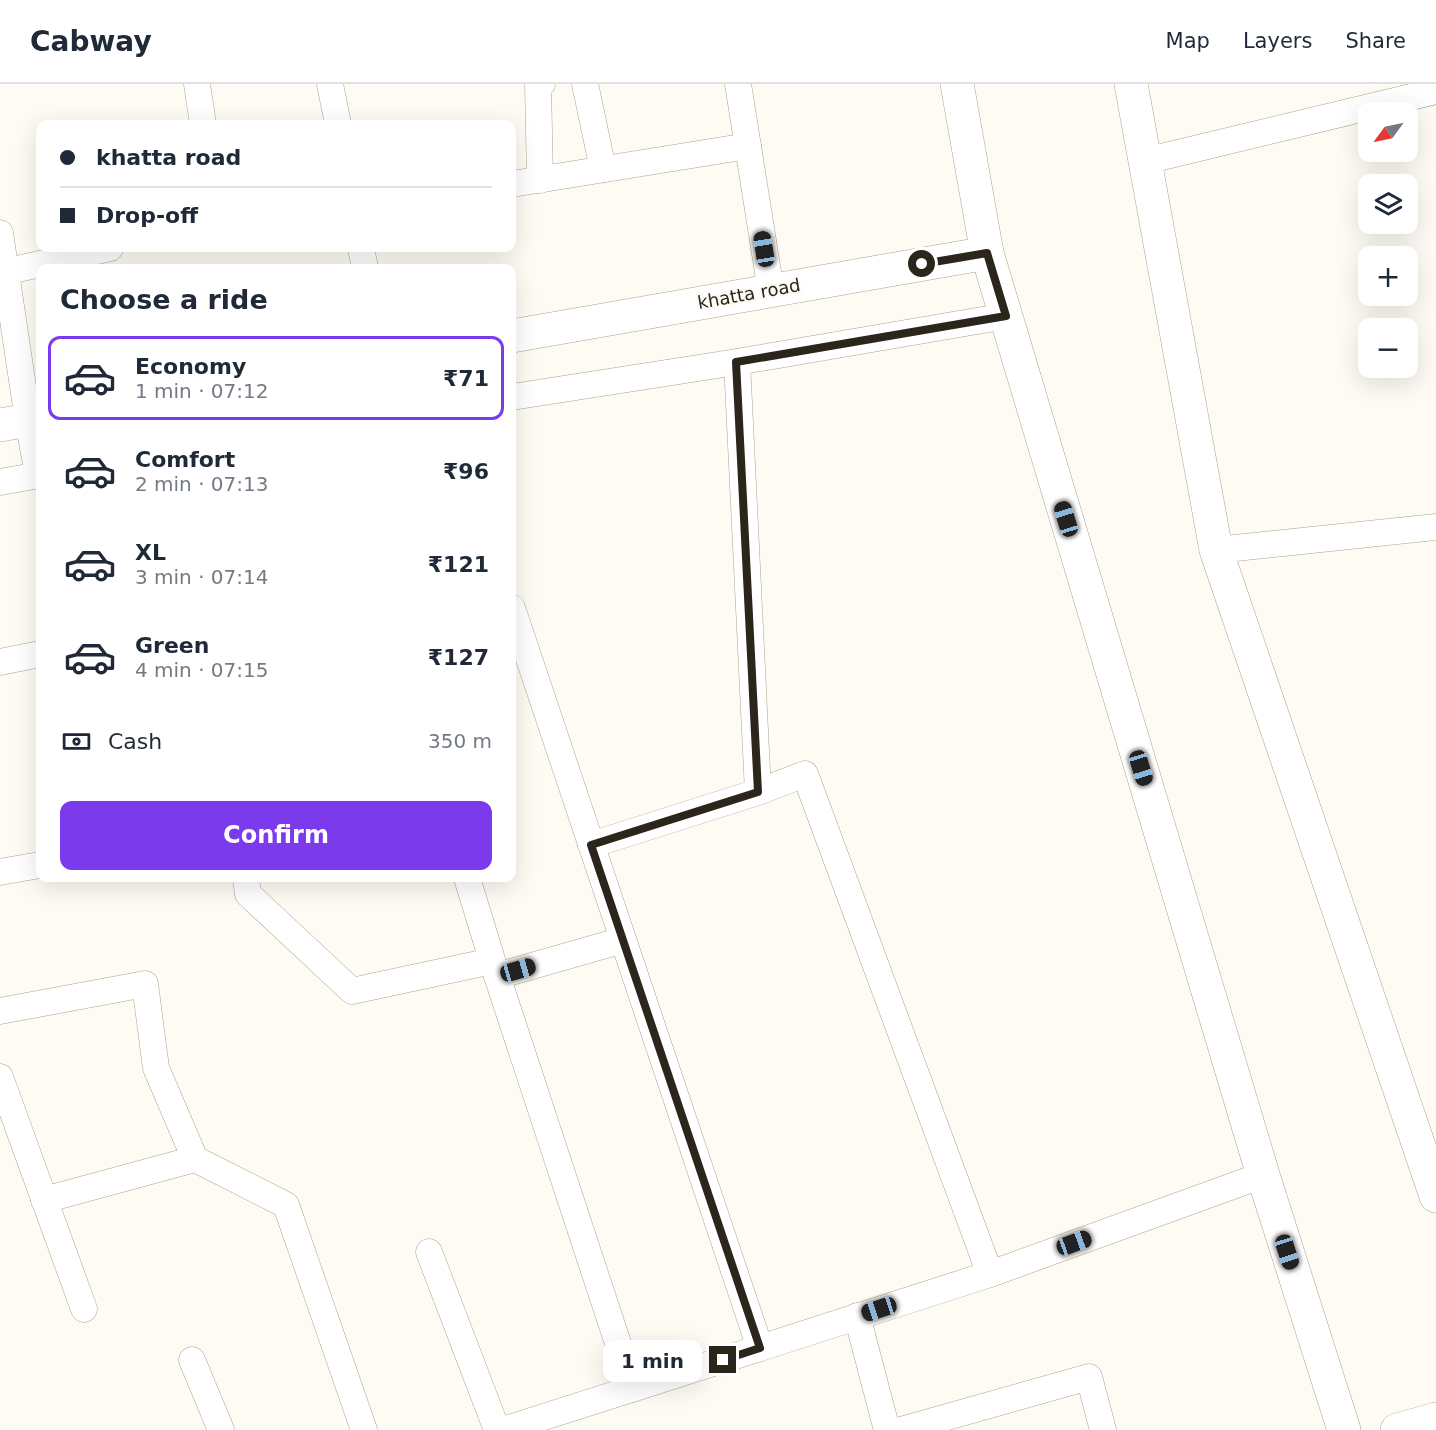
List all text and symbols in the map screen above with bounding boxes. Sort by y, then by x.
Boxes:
text: Cabway [30,25,152,58]
text: Map [1166,29,1210,53]
text: Layers [1243,29,1312,53]
text: Share [1345,29,1406,53]
north arrow [1358,102,1418,162]
map controls [1358,102,1418,378]
text: khatta road [96,145,241,170]
button: layers [1358,174,1418,234]
text: Drop-off [96,203,198,228]
car [752,230,776,268]
button: + [1358,246,1418,306]
route start [908,250,935,277]
street label: khatta road [696,274,802,313]
text: Choose a ride [60,284,268,315]
button: − [1358,318,1418,378]
icon: car [63,351,117,405]
text: Economy [135,354,246,379]
text: ₹71 [443,366,489,391]
text: 1 min · 07:12 [135,379,269,403]
icon: car [63,444,117,498]
text: Comfort [135,447,235,472]
text: ₹96 [443,459,489,484]
text: 2 min · 07:13 [135,472,269,496]
car [1052,499,1080,539]
icon: car [63,537,117,591]
text: XL [135,540,166,565]
text: ₹121 [428,552,489,577]
text: 3 min · 07:14 [135,565,269,589]
icon: car [63,630,117,684]
text: Green [135,633,209,658]
text: ₹127 [428,645,489,670]
text: 4 min · 07:15 [135,658,269,682]
icon: cash [60,725,93,758]
text: Cash [108,729,162,754]
text: 350 m [428,729,492,753]
car [1127,748,1155,788]
button: Confirm [60,801,492,870]
car [498,956,538,984]
car [1054,1228,1094,1258]
car [1273,1232,1301,1272]
car [859,1295,899,1323]
callout: 1 min [603,1339,702,1381]
route end [709,1346,736,1373]
text: 1 min [621,1349,684,1373]

